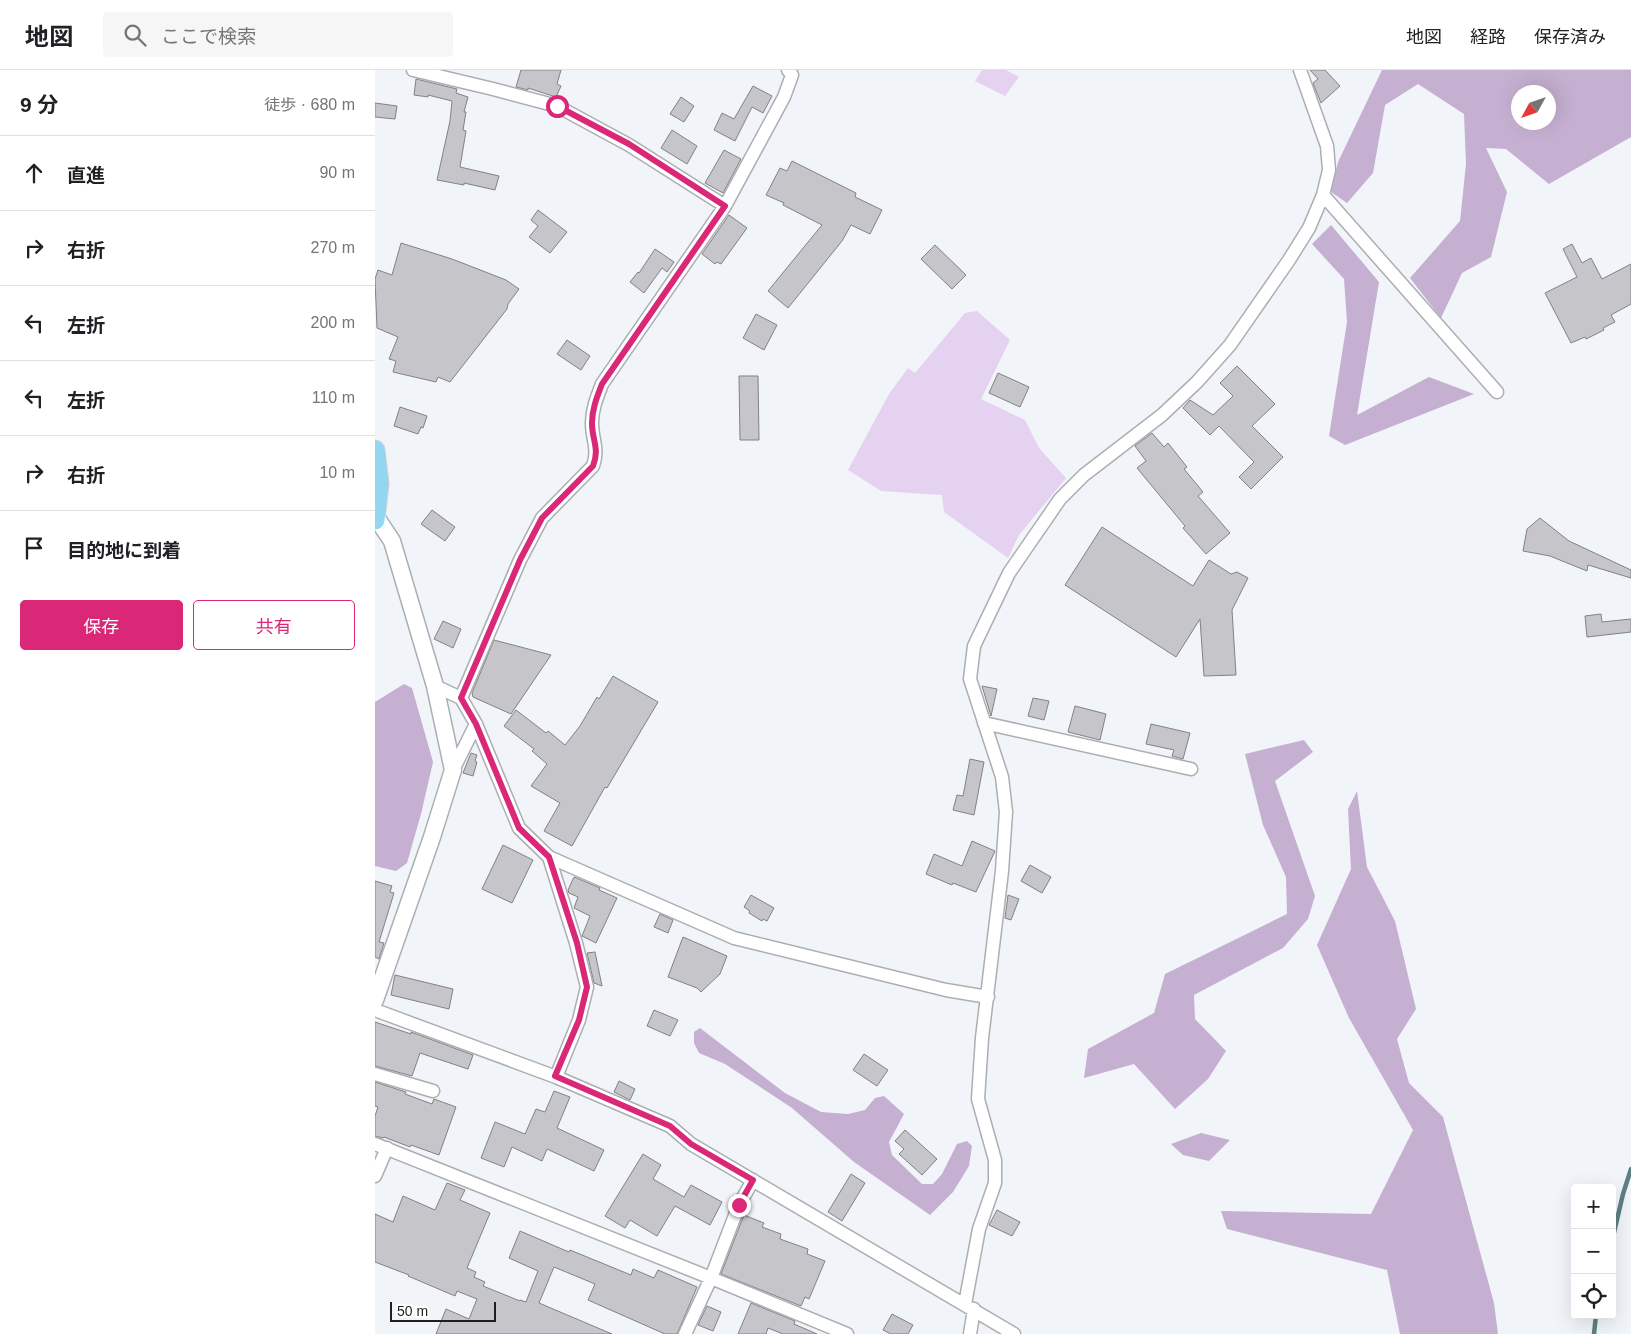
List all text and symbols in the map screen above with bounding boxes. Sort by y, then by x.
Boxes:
search box [103,12,453,57]
icon: search [121,21,149,49]
text: 地図 [25,23,73,50]
text: ここで検索 [161,26,256,47]
text: 地図 [1406,27,1442,47]
text: 経路 [1470,27,1506,47]
text: 保存済み [1534,27,1606,47]
north arrow [1511,85,1556,130]
text: 9 分 [20,93,59,116]
route start [546,95,569,118]
text: 徒歩 · 680 m [264,96,355,113]
icon: ahead [20,159,48,187]
text: 90 m [319,164,355,181]
text: 直進 [67,165,105,186]
icon: right [20,234,48,262]
text: 270 m [311,239,355,256]
text: 右折 [67,240,105,261]
icon: left [20,309,48,337]
text: 200 m [311,314,355,331]
text: 左折 [67,315,105,336]
icon: left [20,384,48,412]
text: 110 m [312,389,355,406]
text: 左折 [67,390,105,411]
icon: right [20,459,48,487]
text: 10 m [319,464,355,481]
text: 右折 [67,465,105,486]
icon: arrive [20,534,48,562]
text: 目的地に到着 [67,540,181,561]
button: 保存 [20,600,183,650]
button: 共有 [193,600,355,650]
map controls [1571,1184,1616,1319]
button: + [1571,1184,1616,1229]
route end [728,1194,751,1217]
button: − [1571,1229,1616,1274]
button: locate [1571,1274,1616,1319]
scale bar [390,1299,496,1322]
text: 50 m [397,1303,428,1319]

